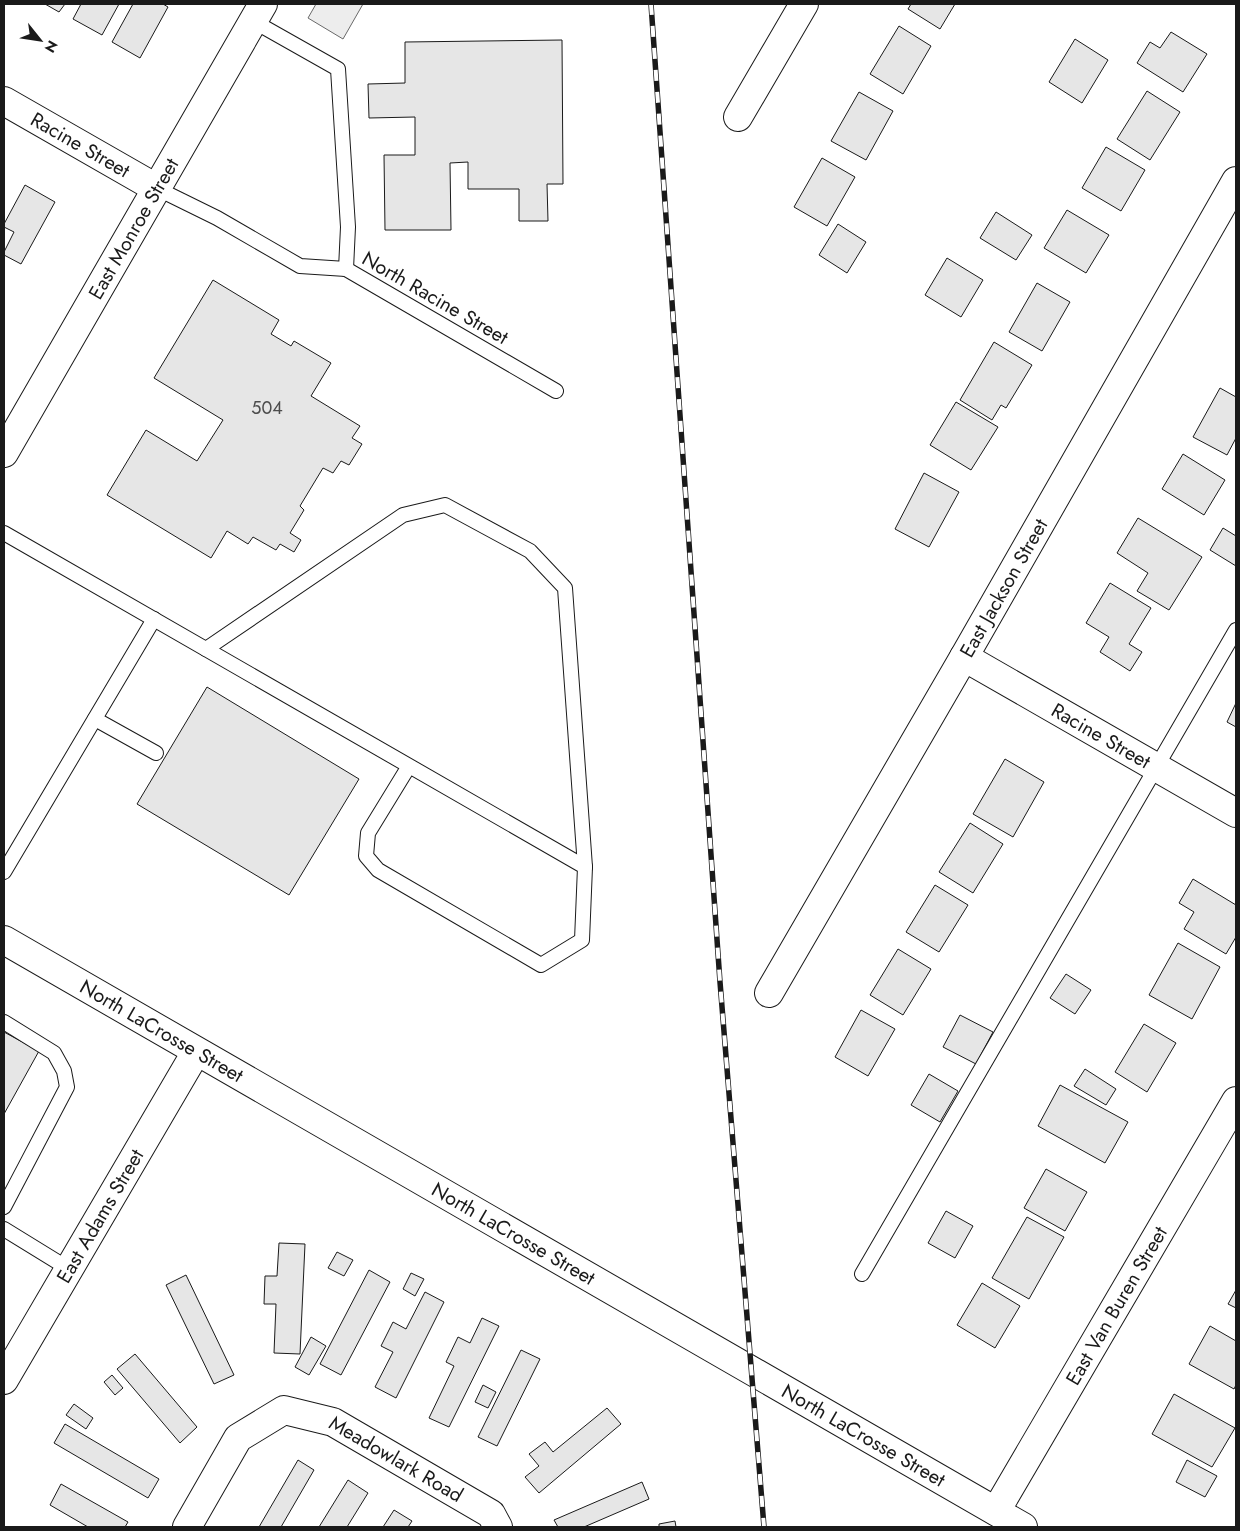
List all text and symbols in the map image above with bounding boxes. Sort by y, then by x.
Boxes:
north arrow [15,15,65,65]
text: N [40,37,63,56]
street label: Racine Street [25,105,136,185]
street label: East Monroe Street [81,153,186,305]
street label: North Racine Street [356,244,514,352]
house number: 504 [251,395,283,421]
street label: East Jackson Street [952,513,1055,663]
street label: Racine Street [1046,696,1156,776]
street label: North LaCrosse Street [74,972,249,1090]
street label: East Adams Street [49,1143,151,1289]
street label: North LaCrosse Street [426,1175,601,1292]
street label: East Van Buren Street [1058,1221,1174,1390]
street label: North LaCrosse Street [776,1377,951,1494]
street label: Meadowlark Road [324,1408,469,1509]

